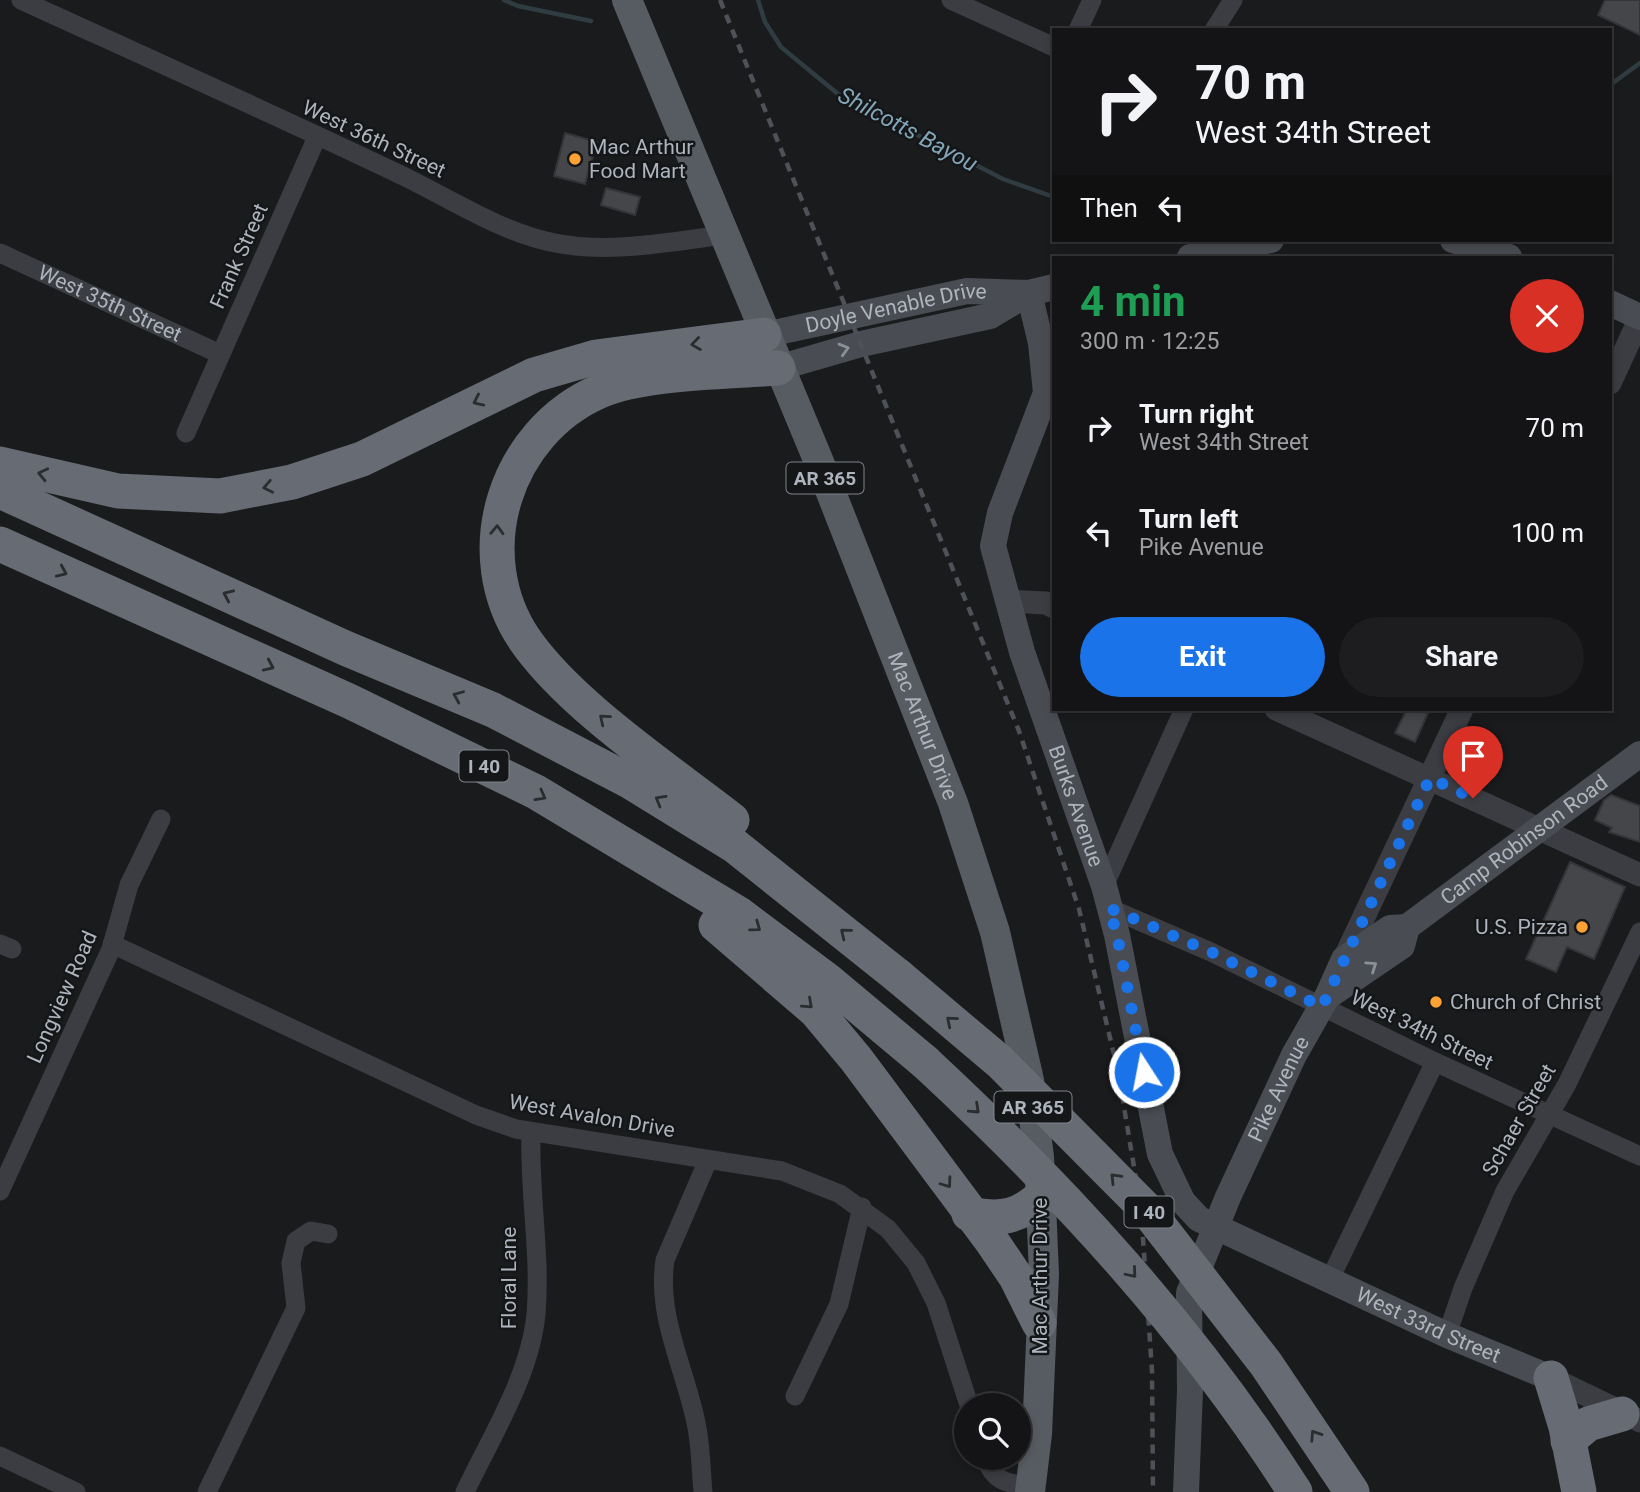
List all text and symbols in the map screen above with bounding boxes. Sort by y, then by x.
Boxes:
text: 70 m [1195,54,1306,111]
icon: right [1080,56,1171,147]
water label: Shilcotts Bayou [834,81,982,177]
street label: West 36th Street [299,95,449,183]
text: West 34th Street [1195,113,1431,151]
place label: Mac Arthur Food Mart [589,135,693,183]
marker: Mac Arthur Food Mart [567,151,583,167]
icon: left [1152,189,1190,227]
text: Then [1080,193,1138,223]
street label: Frank Street [205,200,273,312]
street label: West 35th Street [34,260,186,347]
text: 4 min [1080,277,1186,326]
street label: Doyle Venable Drive [803,279,987,338]
button: close [1510,279,1584,353]
text: 300 m · 12:25 [1080,328,1219,355]
one-way arrow [690,337,702,352]
one-way arrow [837,343,849,357]
one-way arrow [473,393,485,407]
text: Turn right [1139,399,1254,429]
icon: right [1080,409,1118,447]
text: 70 m [1526,413,1584,443]
text: West 34th Street [1139,429,1309,456]
road number: AR 365 [786,463,864,494]
one-way arrow [37,468,49,483]
one-way arrow [262,478,274,493]
text: Turn left [1139,504,1238,534]
icon: left [1080,514,1118,552]
text: 100 m [1511,518,1584,548]
one-way arrow [490,525,505,536]
text: Pike Avenue [1139,534,1264,561]
one-way arrow [55,564,67,578]
one-way arrow [222,589,235,603]
button: Exit [1080,617,1325,697]
button: Share [1339,617,1584,697]
street label: Mac Arthur Drive [883,649,963,803]
one-way arrow [262,658,275,672]
one-way arrow [453,690,466,704]
one-way arrow [600,715,613,727]
pin [1443,726,1503,798]
icon: arrive [1454,737,1492,775]
street label: Burks Avenue [1044,742,1108,870]
road number: I 40 [460,750,508,782]
street label: Camp Robinson Road [1436,770,1612,910]
one-way arrow [534,787,546,801]
one-way arrow [655,795,668,808]
place label: U.S. Pizza [1475,915,1568,939]
one-way arrow [748,919,761,931]
marker: U.S. Pizza [1574,919,1590,935]
street label: Longview Road [22,927,102,1067]
one-way arrow [840,928,852,941]
one-way arrow [1364,962,1377,974]
street label: West 34th Street [1347,985,1497,1075]
place label: Church of Christ [1450,990,1601,1014]
marker: Church of Christ [1428,994,1444,1010]
one-way arrow [800,996,813,1008]
one-way arrow [946,1017,959,1029]
street label: Pike Avenue [1243,1032,1314,1146]
position arrow [1107,1035,1181,1109]
street label: Schaer Street [1477,1060,1561,1180]
street label: West Avalon Drive [507,1090,677,1142]
road number: AR 365 [995,1092,1072,1122]
one-way arrow [967,1100,980,1113]
one-way arrow [1111,1173,1124,1186]
one-way arrow [939,1175,951,1188]
road number: I 40 [1124,1196,1174,1228]
street label: Mac Arthur Drive [1028,1198,1052,1354]
street label: Floral Lane [497,1227,521,1329]
one-way arrow [1124,1265,1136,1278]
street label: West 33rd Street [1352,1282,1504,1368]
map controls [954,1393,1031,1470]
button: search [954,1393,1031,1470]
one-way arrow [1310,1429,1323,1442]

